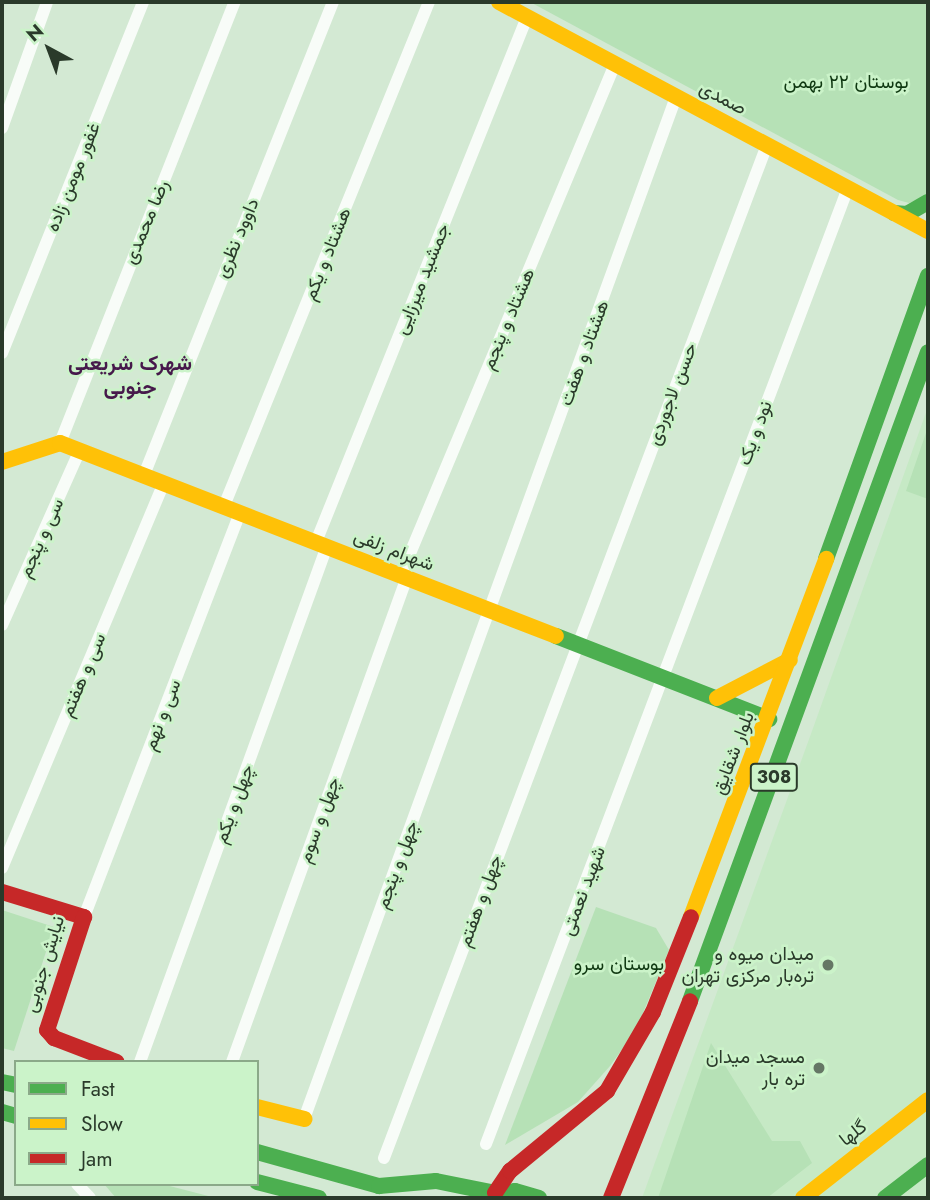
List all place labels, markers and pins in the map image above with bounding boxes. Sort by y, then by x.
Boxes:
place label: میدان میوه و تره‌بار مرکزی تهران [682,943,814,987]
marker: میدان میوه و تره‌بار مرکزی تهران [820,957,836,973]
place label: مسجد میدان تره بار [706,1046,805,1090]
marker: مسجد میدان تره بار [811,1060,827,1076]

